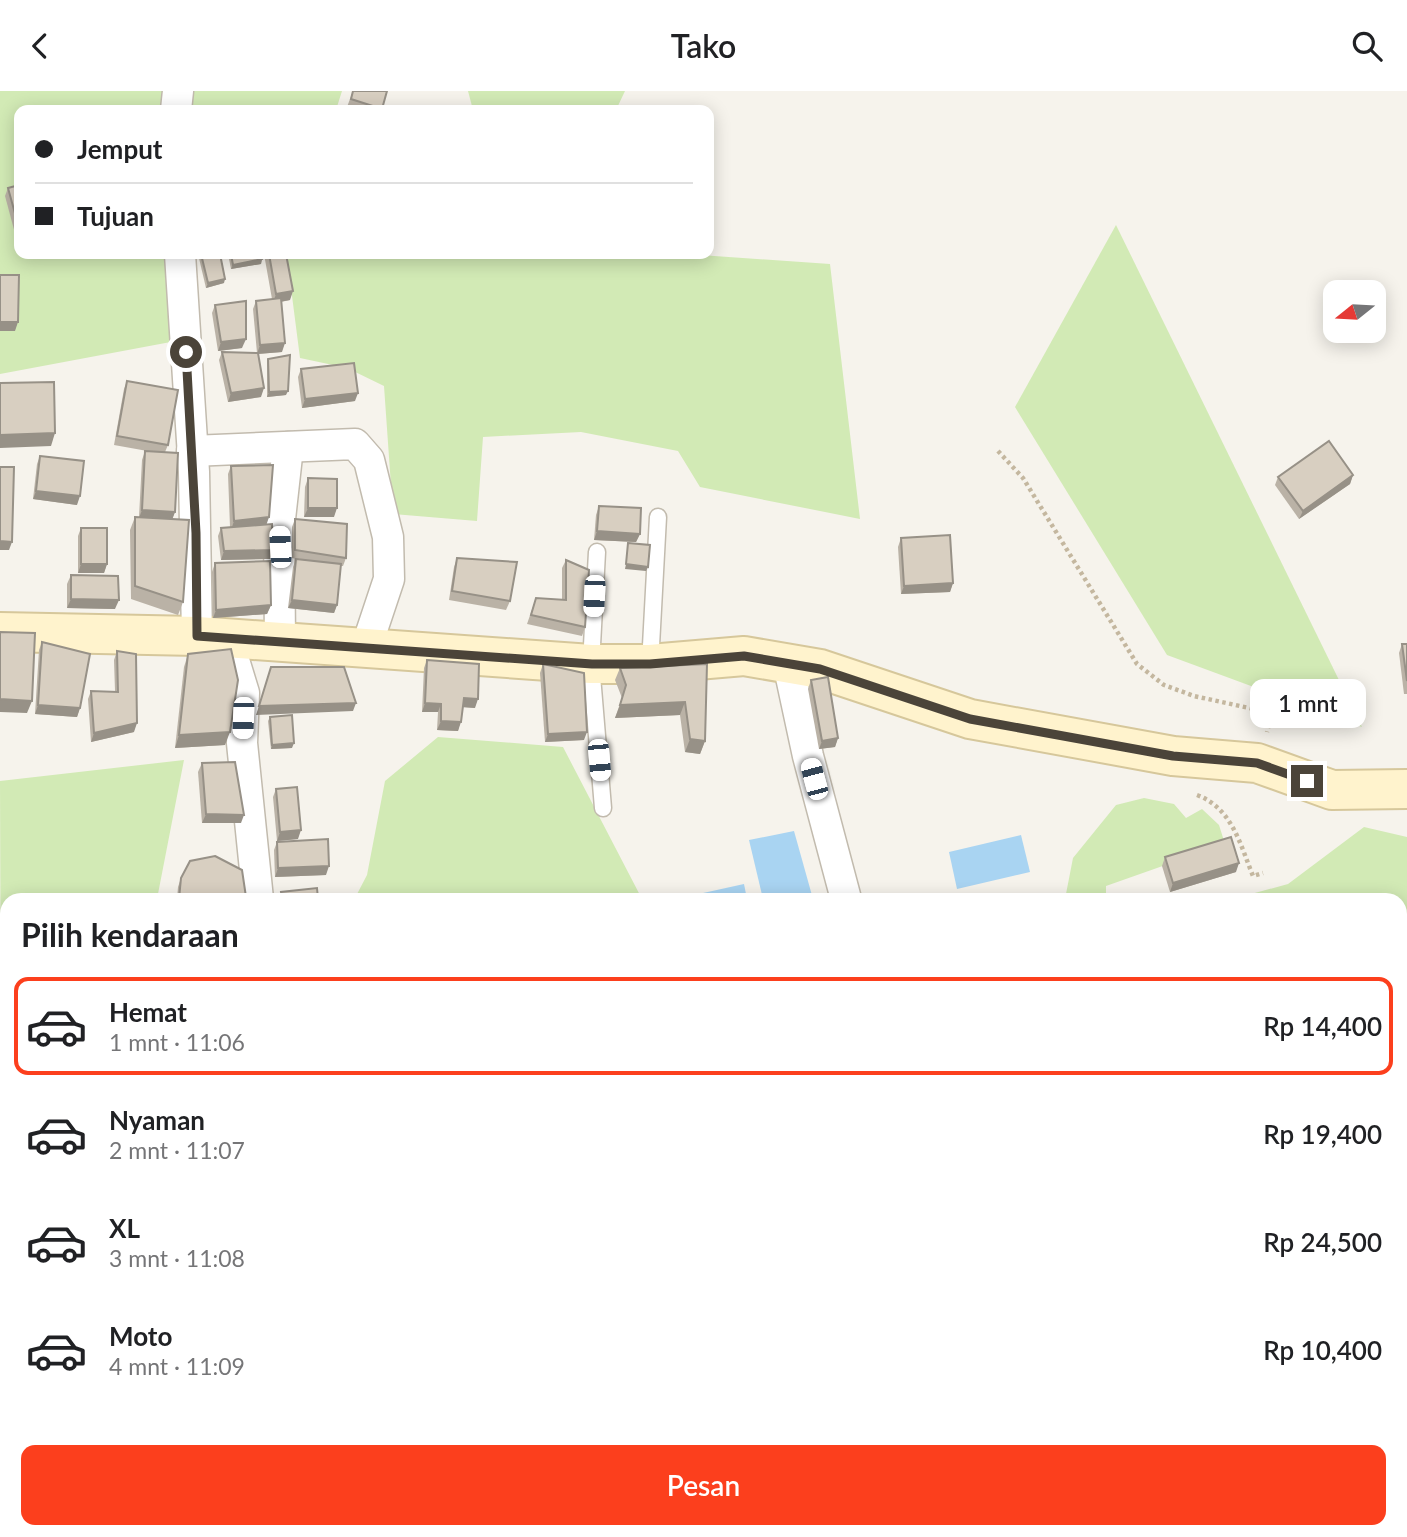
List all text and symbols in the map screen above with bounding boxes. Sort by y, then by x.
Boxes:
text: Tako [671,26,736,65]
icon: back [21,27,59,65]
icon: search [1348,27,1386,65]
text: Jemput [77,133,163,165]
text: Tujuan [77,200,154,232]
north arrow [1323,280,1386,343]
map controls [1323,280,1386,343]
route start [170,336,202,368]
car [269,525,292,569]
car [583,574,606,618]
callout: 1 mnt [1249,679,1365,729]
text: 1 mnt [1278,689,1338,717]
car [232,697,255,739]
car [587,738,612,782]
car [799,756,830,802]
route end [1291,765,1323,797]
text: Pilih kendaraan [21,915,239,954]
icon: car [25,995,88,1058]
text: Hemat [109,996,187,1028]
text: Rp 14,400 [1263,1010,1382,1042]
text: 1 mnt · 11:06 [109,1028,245,1056]
icon: car [25,1103,88,1166]
text: Nyaman [109,1104,205,1136]
text: Rp 19,400 [1263,1118,1382,1150]
text: 2 mnt · 11:07 [109,1136,245,1164]
icon: car [25,1211,88,1274]
text: XL [109,1212,140,1244]
text: Rp 24,500 [1263,1226,1382,1258]
text: 3 mnt · 11:08 [109,1244,245,1272]
icon: car [25,1319,88,1382]
text: Moto [109,1320,172,1352]
text: Rp 10,400 [1263,1334,1382,1366]
text: 4 mnt · 11:09 [109,1352,245,1380]
button: Pesan [21,1445,1386,1525]

